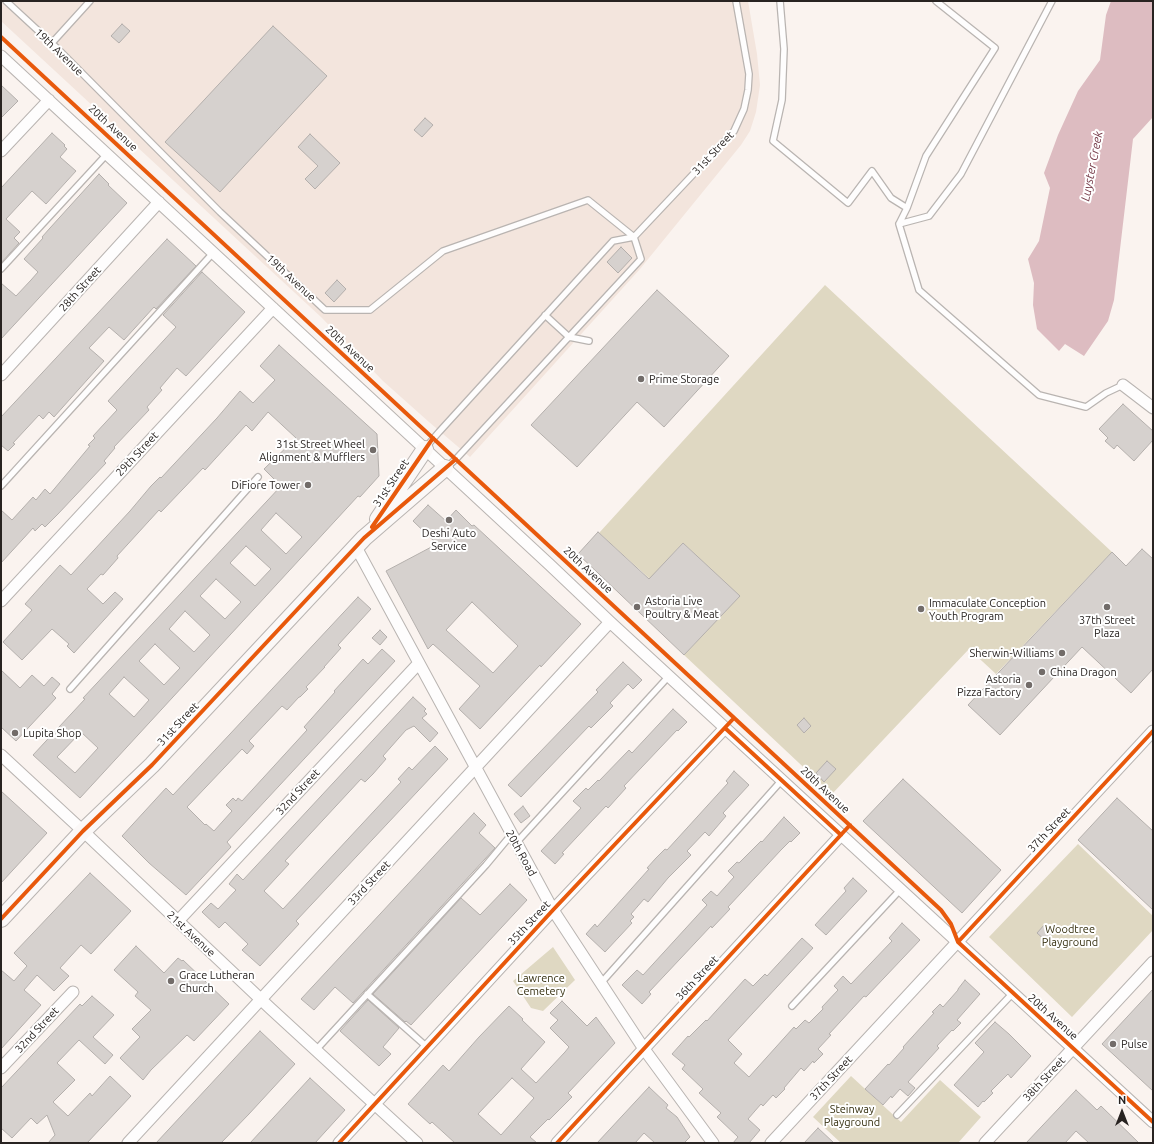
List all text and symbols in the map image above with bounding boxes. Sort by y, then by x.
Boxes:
street label: 19th Avenue [32,26,86,78]
street label: 20th Avenue [86,102,140,154]
street label: 31st Street [690,128,736,178]
water label: Luyster Creek [1078,130,1106,202]
street label: 19th Avenue [264,252,318,304]
street label: 28th Street [56,264,104,314]
street label: 20th Avenue [323,323,377,375]
place label: Prime Storage [649,372,719,386]
marker: Prime Storage [636,374,646,384]
street label: 29th Street [113,429,161,479]
place label: 31st Street Wheel Alignment & Mufflers [259,437,365,463]
marker: 31st Street Wheel Alignment & Mufflers [368,445,378,455]
street label: 31st Street [370,457,412,509]
place label: DiFiore Tower [231,478,300,492]
marker: DiFiore Tower [303,480,313,490]
marker: Deshi Auto Service [444,515,454,525]
place label: Deshi Auto Service [422,526,476,552]
street label: 20th Avenue [561,544,615,596]
place label: Astoria Live Poultry & Meat [645,594,719,620]
place label: Immaculate Conception Youth Program [929,596,1046,622]
marker: Astoria Live Poultry & Meat [632,602,642,612]
marker: 37th Street Plaza [1102,602,1112,612]
marker: Immaculate Conception Youth Program [916,604,926,614]
place label: 37th Street Plaza [1079,613,1135,639]
place label: Sherwin-Williams [969,646,1054,660]
marker: Sherwin-Williams [1057,648,1067,658]
place label: China Dragon [1050,665,1117,679]
marker: China Dragon [1037,667,1047,677]
place label: Astoria Pizza Factory [957,672,1021,698]
marker: Astoria Pizza Factory [1024,680,1034,690]
street label: 31st Street [155,699,201,749]
place label: Lupita Shop [23,726,81,740]
marker: Lupita Shop [10,728,20,738]
street label: 20th Avenue [798,764,852,816]
street label: 32nd Street [273,766,323,818]
street label: 37th Street [1025,805,1073,855]
street label: 20th Road [503,828,539,878]
street label: 33rd Street [345,858,393,908]
street label: 35th Street [505,898,553,948]
street label: 21st Avenue [164,908,218,960]
park label: Woodtree Playground [1042,922,1098,948]
street label: 36th Street [673,953,721,1003]
place label: Grace Lutheran Church [179,968,254,994]
park label: Lawrence Cemetery [517,971,565,997]
marker: Grace Lutheran Church [166,976,176,986]
street label: 20th Avenue [1025,991,1081,1043]
street label: 32nd Street [12,1004,62,1056]
place label: Pulse [1121,1037,1148,1051]
marker: Pulse [1108,1039,1118,1049]
street label: 37th Street [807,1053,855,1103]
street label: 38th Street [1020,1054,1068,1104]
north arrow [1102,1092,1142,1132]
text: N [1118,1094,1126,1106]
park label: Steinway Playground [824,1102,880,1128]

